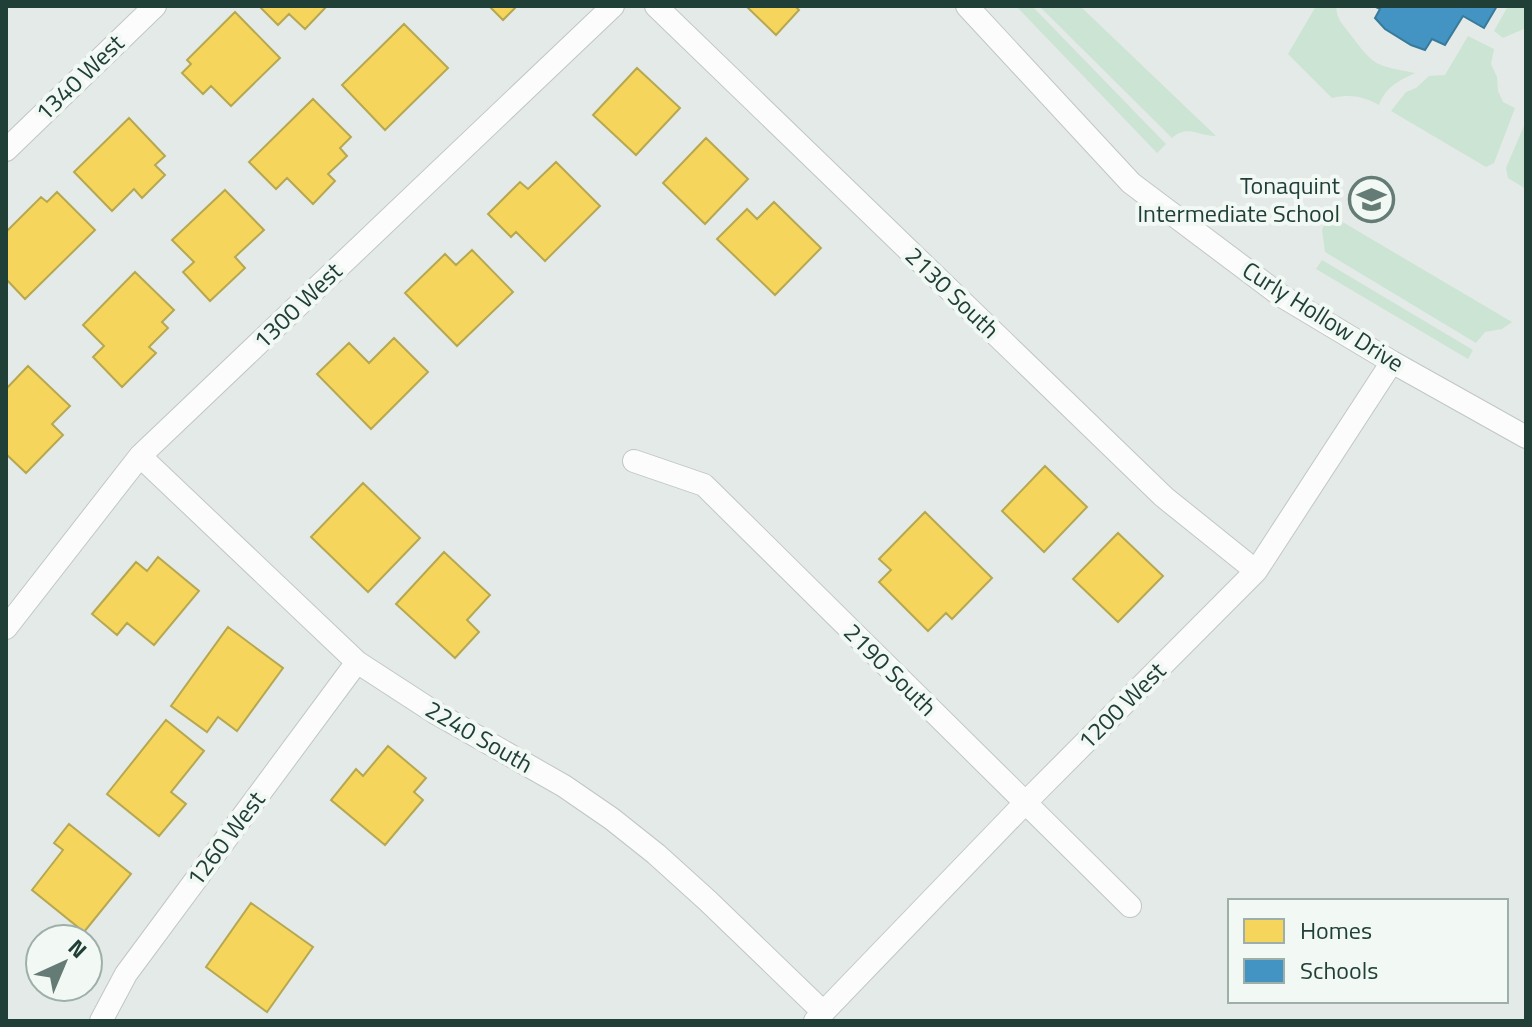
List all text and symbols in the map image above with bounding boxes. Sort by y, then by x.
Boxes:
street label: 1340 West [27,25,132,129]
place label: Tonaquint Intermediate School [1137,167,1341,231]
school or university icon: Tonaquint Intermediate School [1347,176,1395,224]
street label: 2130 South [897,238,1008,346]
street label: Curly Hollow Drive [1236,252,1411,380]
street label: 1300 West [245,253,350,357]
street label: 2190 South [836,615,945,724]
street label: 1200 West [1069,653,1174,757]
street label: 2240 South [419,691,540,781]
street label: 1260 West [177,783,273,894]
legend [1228,899,1508,1003]
text: Homes [1300,912,1372,948]
north arrow [24,923,104,1003]
text: N [61,931,95,966]
text: Schools [1300,952,1378,988]

